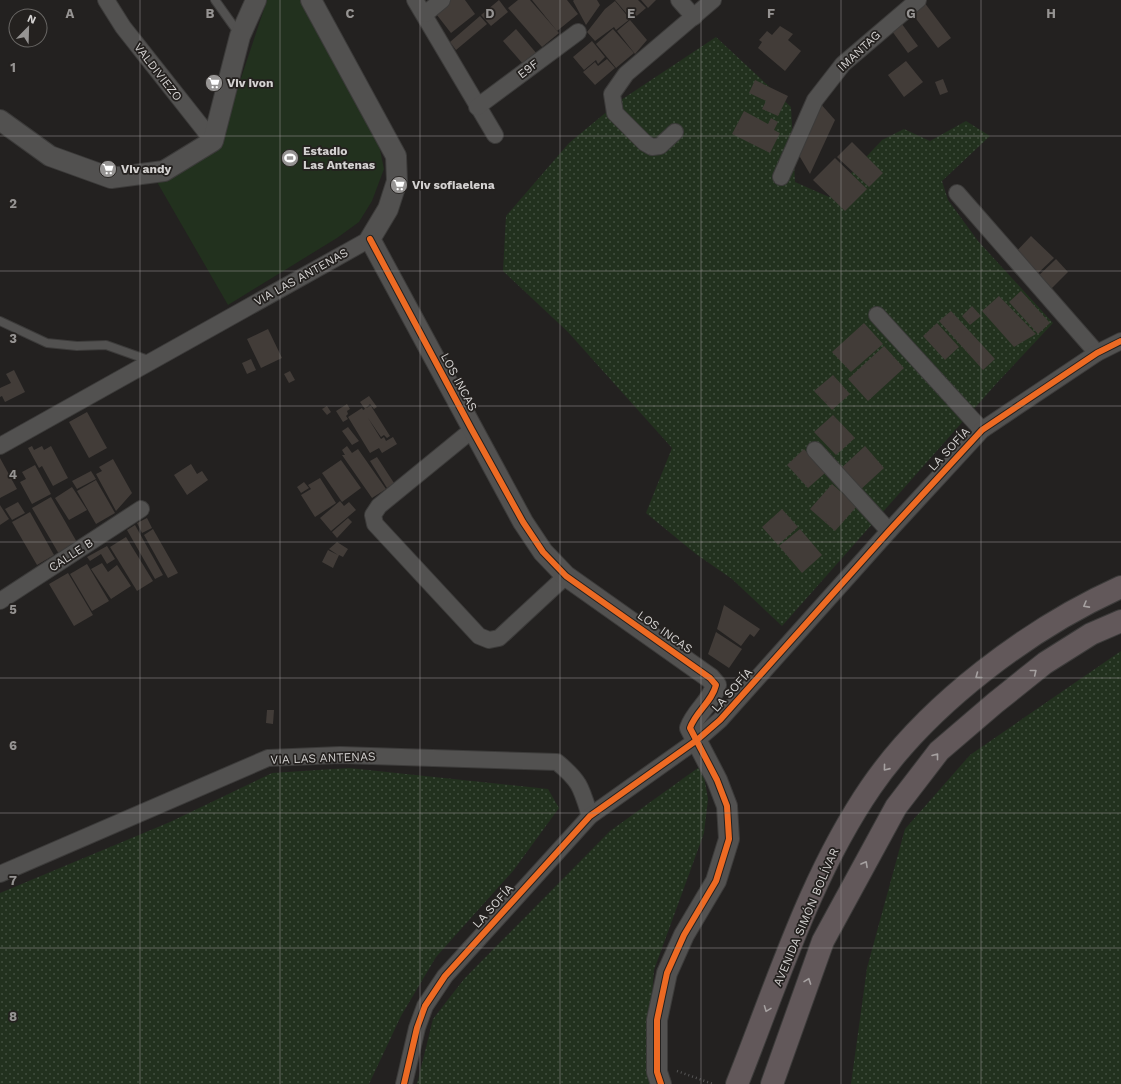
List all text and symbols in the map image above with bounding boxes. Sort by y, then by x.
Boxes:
text: A [66,6,75,21]
text: B [206,6,215,21]
text: C [346,6,355,21]
text: D [485,6,495,21]
text: E [627,6,635,21]
text: F [767,6,775,21]
text: G [906,6,916,21]
text: H [1046,6,1056,21]
north arrow [8,8,48,48]
text: N [25,12,38,27]
street label: IMANTAG [835,28,883,74]
street label: VALDIVIEZO [131,40,185,104]
street label: E9F [515,57,541,81]
text: 1 [10,60,16,75]
supermarket icon: Viv ivon [204,73,224,93]
place label: Viv ivon [227,76,273,90]
place label: Estadio Las Antenas [303,144,376,172]
sports icon: Estadio Las Antenas [280,148,300,168]
supermarket icon: Viv andy [98,159,118,179]
place label: Viv andy [121,162,172,176]
supermarket icon: Viv sofiaelena [389,175,409,195]
place label: Viv sofiaelena [412,178,495,192]
text: 2 [9,196,17,211]
street label: VIA LAS ANTENAS [252,245,350,309]
text: 3 [9,331,17,346]
street label: LOS INCAS [438,351,480,413]
street label: LA SOFÍA [925,424,973,474]
text: 4 [9,467,18,482]
street label: CALLE B [46,535,96,575]
one-way arrow [1083,600,1090,607]
text: 5 [9,602,17,617]
street label: LOS INCAS [635,608,695,656]
street label: LA SOFÍA [709,665,755,715]
one-way arrow [1030,669,1037,676]
one-way arrow [975,672,982,679]
text: 6 [9,738,17,753]
street label: VIA LAS ANTENAS [270,749,376,767]
one-way arrow [931,754,938,761]
one-way arrow [884,763,891,770]
street label: AVENIDA SIMÓN BOLÍVAR [770,846,842,988]
one-way arrow [860,861,867,869]
text: 7 [9,873,17,888]
street label: LA SOFÍA [470,881,516,931]
one-way arrow [804,978,812,985]
one-way arrow [763,1005,771,1012]
text: 8 [9,1009,17,1024]

